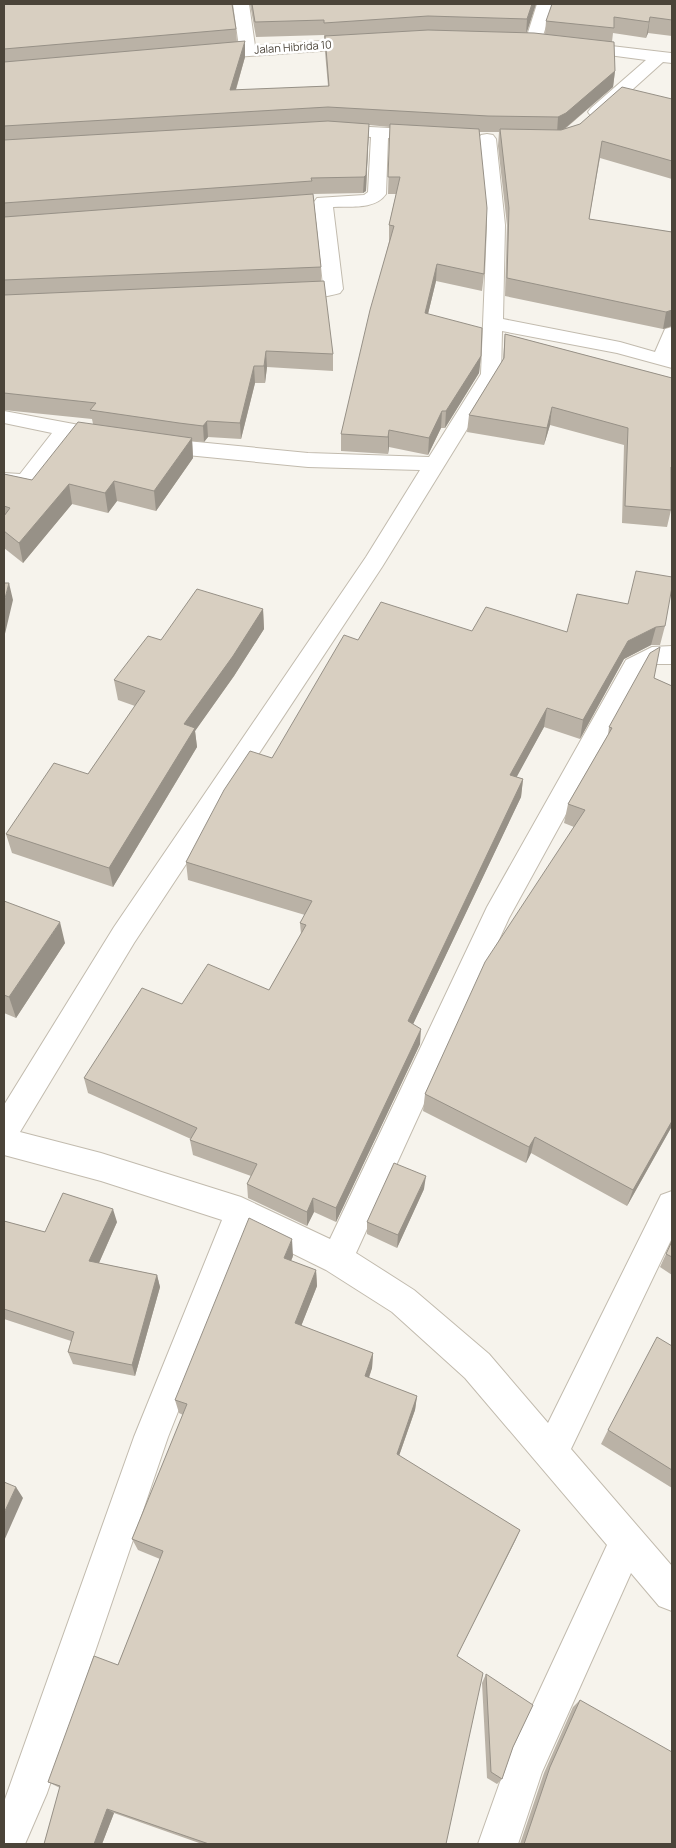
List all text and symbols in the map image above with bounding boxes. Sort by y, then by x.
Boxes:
street label: Jalan Hibrida 10 [254,36,332,57]

